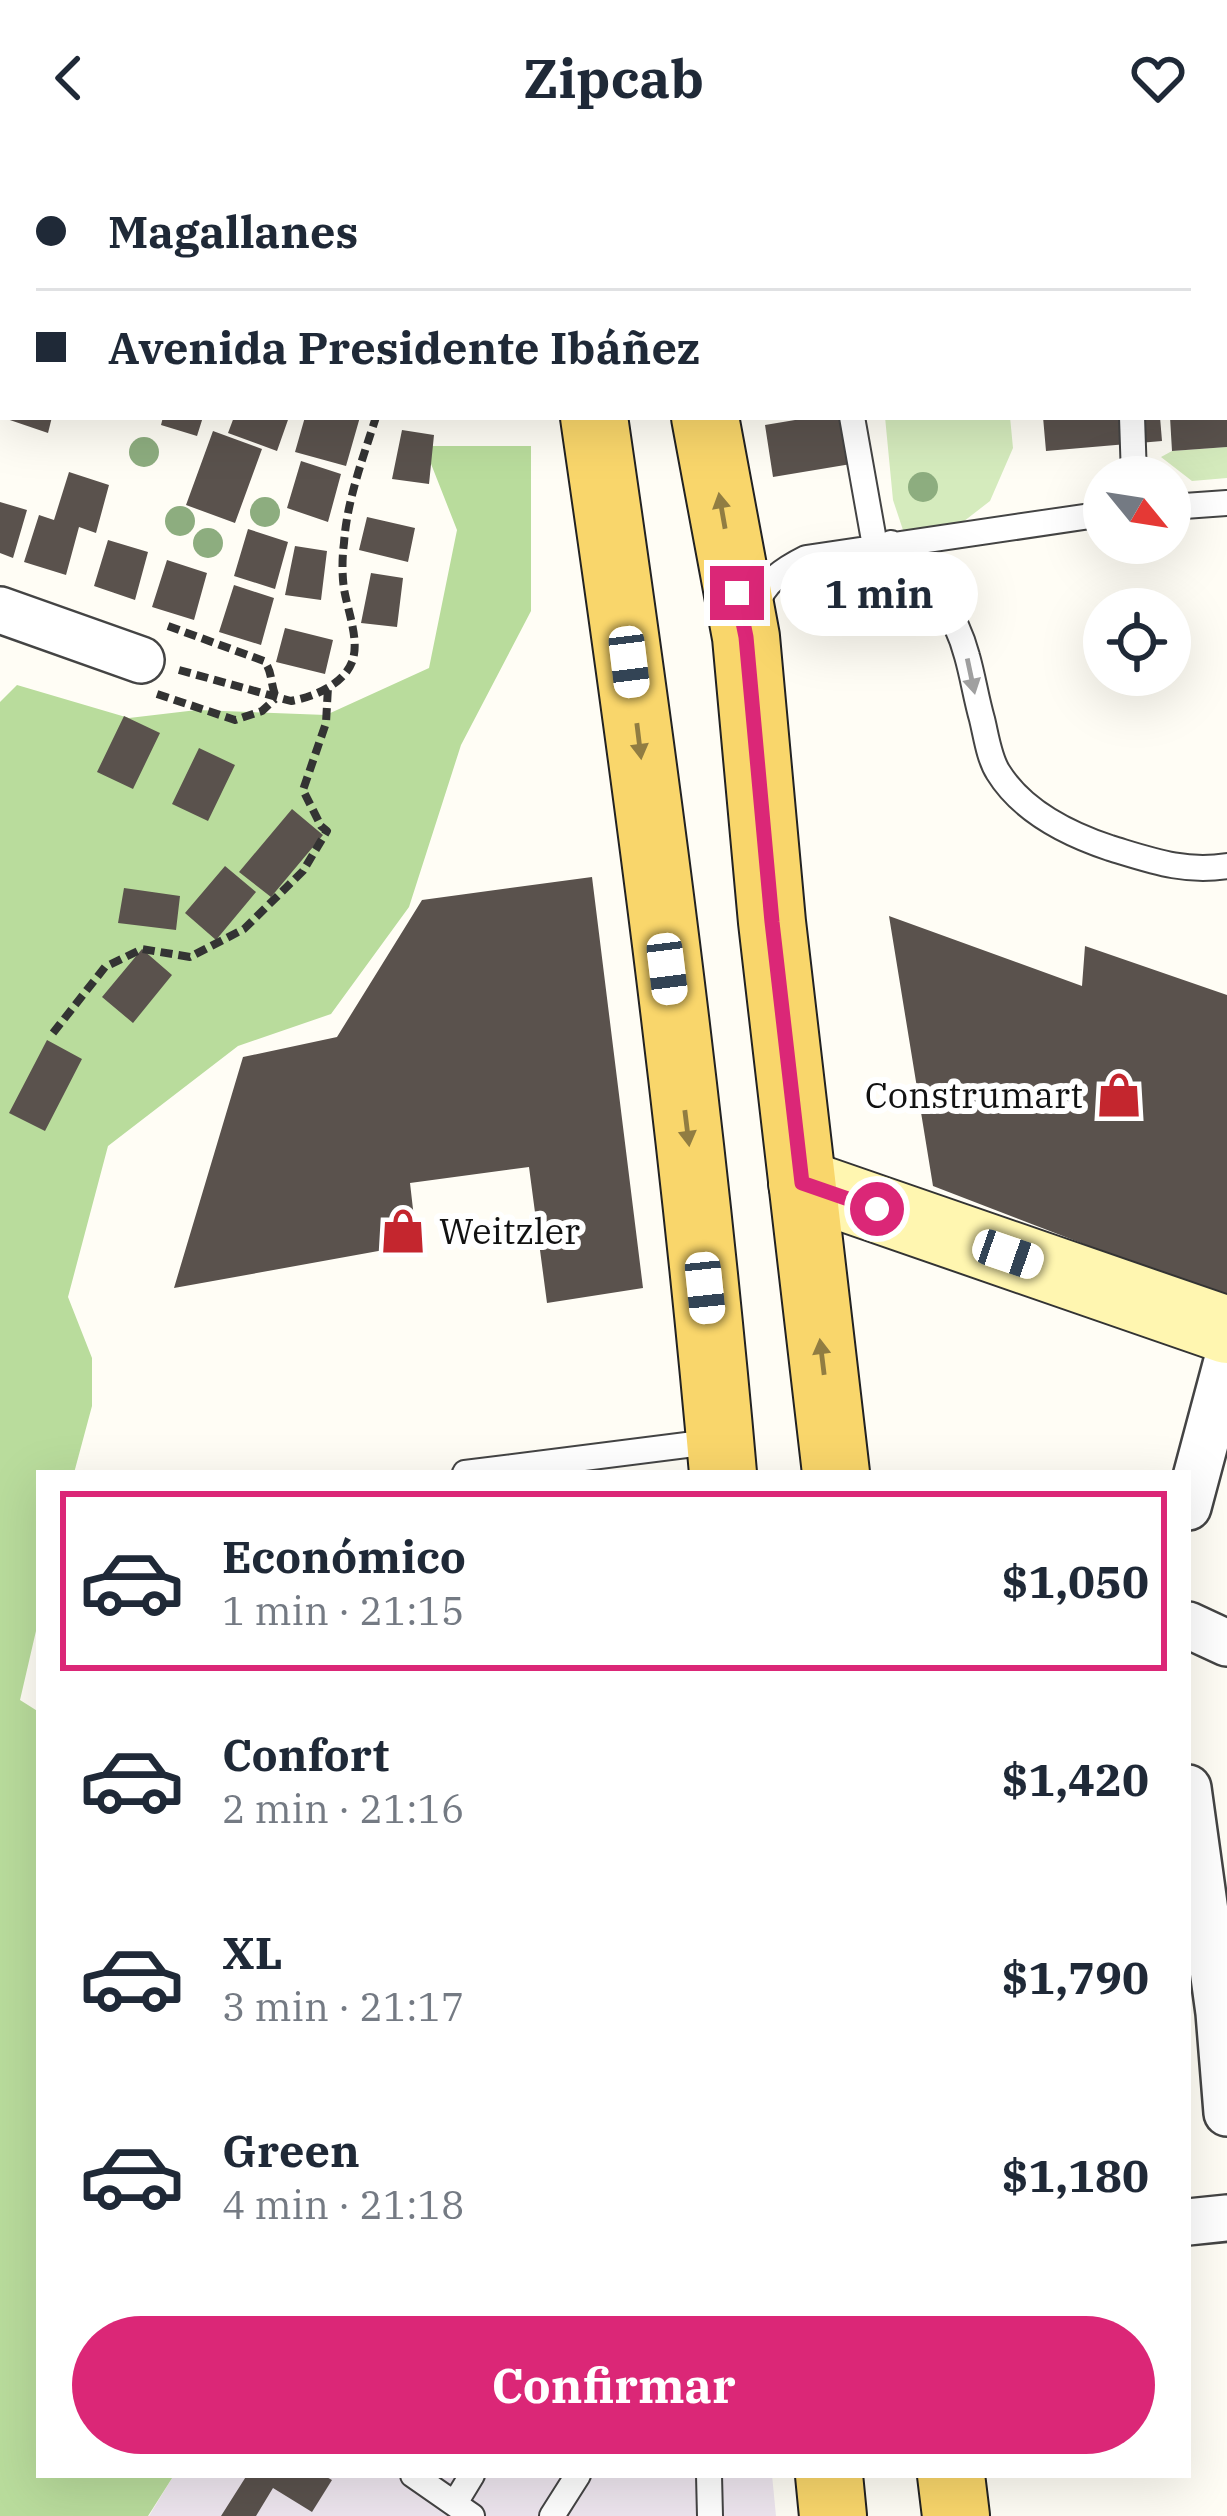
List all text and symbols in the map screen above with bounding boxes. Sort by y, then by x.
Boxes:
text: Zipcab [523,43,704,113]
icon: back [36,45,102,111]
icon: heart [1125,45,1191,111]
text: Magallanes [108,202,358,260]
text: Avenida Presidente Ibáñez [108,318,700,376]
north arrow [1083,456,1191,564]
map controls [1083,456,1191,696]
one-way arrow [713,492,732,529]
callout: 1 min [779,551,977,635]
route end [710,566,764,620]
text: 1 min [824,568,934,619]
button: locate [1083,588,1191,696]
car [607,624,651,700]
one-way arrow [962,658,981,696]
one-way arrow [629,723,648,760]
car [645,931,689,1007]
shop icon: Construmart [1094,1070,1144,1120]
place label: Construmart [865,1071,1083,1118]
one-way arrow [677,1110,696,1147]
route start [850,1182,904,1236]
shop icon: Weitzler [378,1206,428,1256]
place label: Weitzler [439,1207,580,1254]
car [968,1225,1048,1283]
car [683,1250,727,1326]
one-way arrow [813,1338,832,1375]
icon: car [78,1527,186,1635]
text: Económico [222,1527,466,1585]
text: $1,050 [1001,1552,1149,1610]
text: 1 min · 21:15 [222,1585,464,1636]
icon: car [78,1725,186,1833]
text: Confort [222,1725,389,1783]
text: $1,420 [1001,1750,1149,1808]
text: 2 min · 21:16 [222,1783,464,1834]
icon: car [78,1923,186,2031]
text: XL [222,1923,283,1981]
text: $1,790 [1001,1948,1149,2006]
text: 3 min · 21:17 [222,1981,464,2032]
icon: car [78,2121,186,2229]
text: Green [222,2121,360,2179]
text: $1,180 [1001,2146,1149,2204]
text: 4 min · 21:18 [222,2179,464,2230]
button: Confirmar [72,2316,1155,2454]

